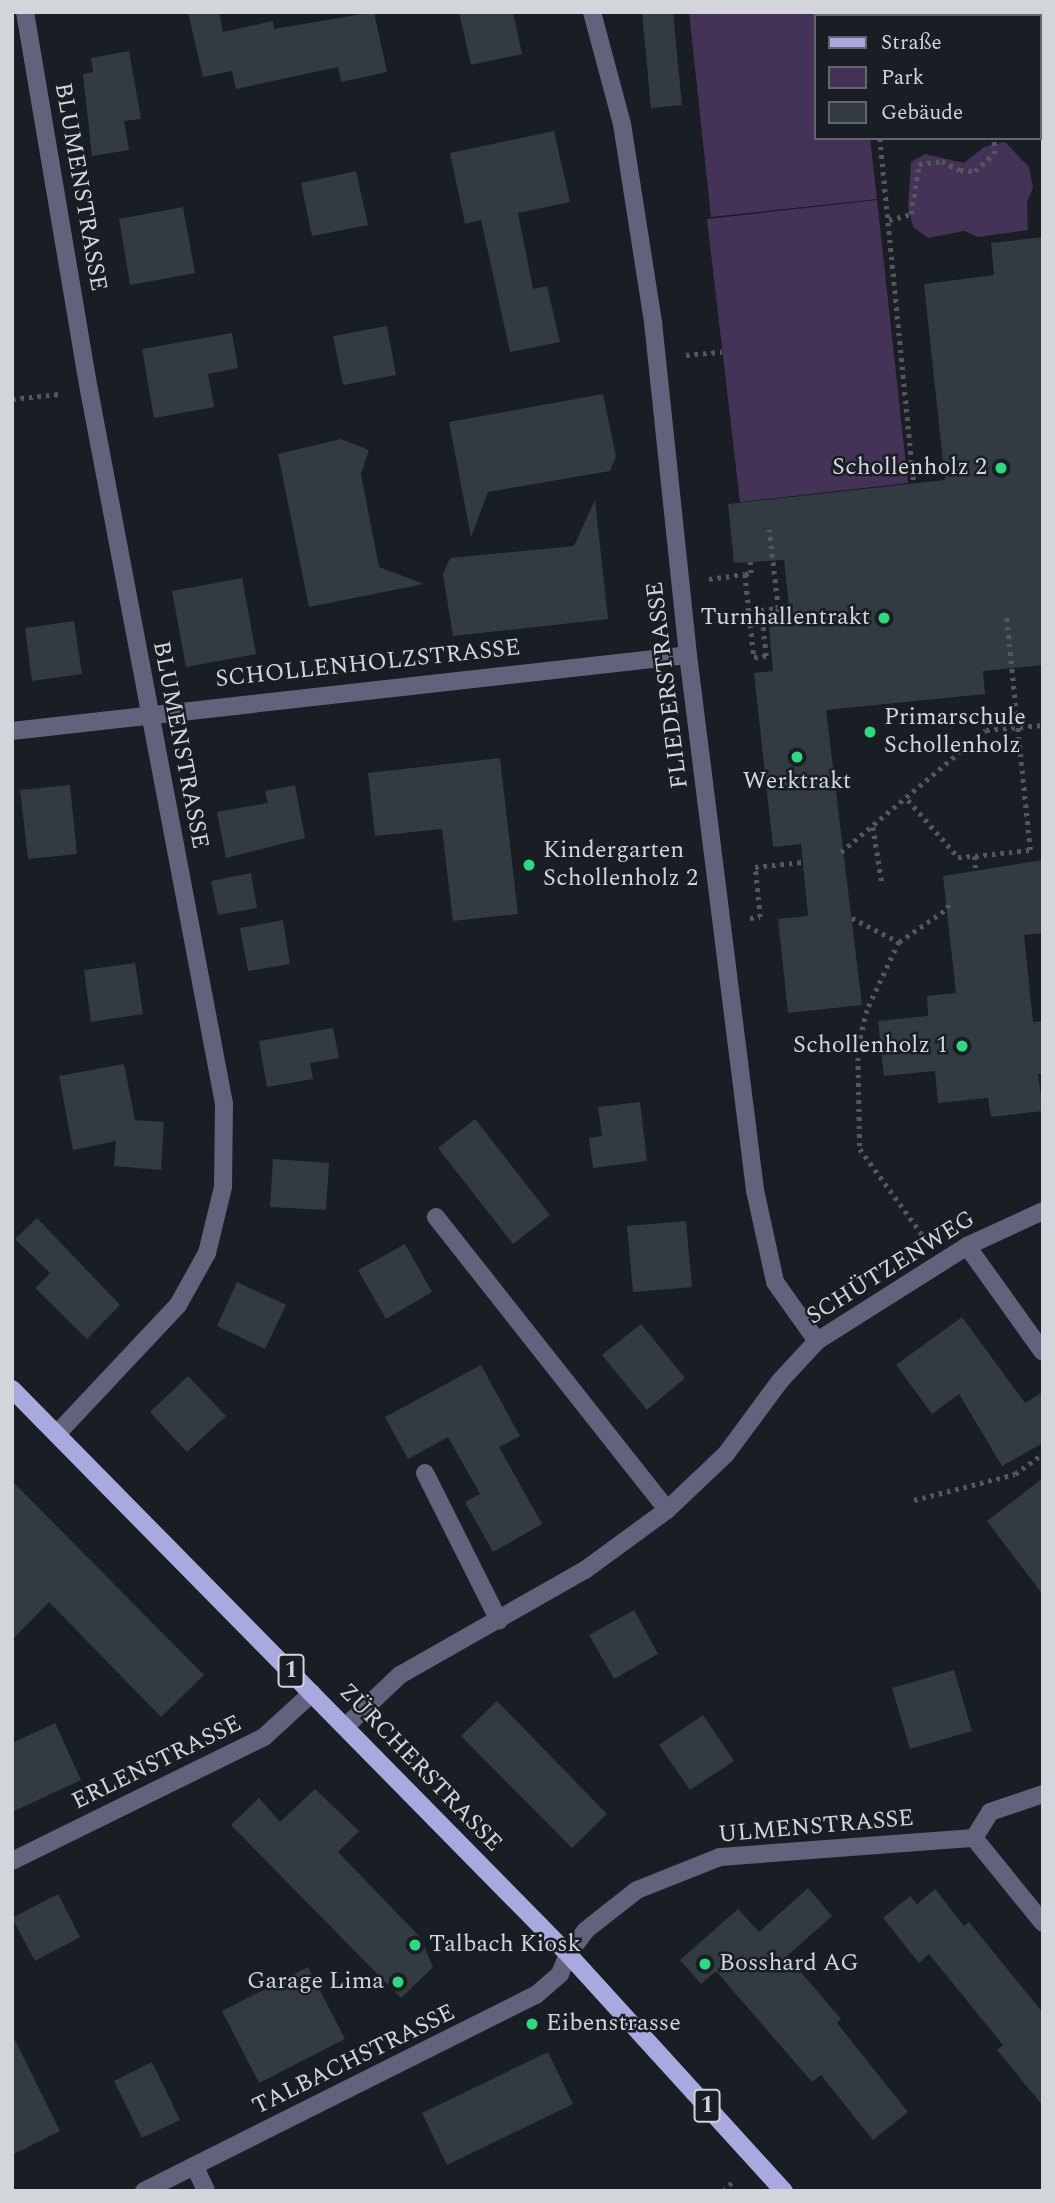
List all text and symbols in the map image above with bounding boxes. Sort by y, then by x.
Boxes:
legend [814,14,1041,140]
text: Straße [881,27,942,59]
text: Park [881,62,924,94]
street label: BLUMENSTRASSE [47,80,113,294]
text: Gebäude [881,97,963,129]
place label: Schollenholz 2 [832,454,987,482]
marker: Schollenholz 2 [993,460,1009,476]
street label: FLIEDERSTRASSE [641,580,695,790]
place label: Turnhallentrakt [700,604,870,632]
marker: Turnhallentrakt [876,610,892,626]
street label: SCHOLLENHOLZSTRASSE [214,634,522,694]
street label: BLUMENSTRASSE [146,638,214,852]
place label: Primarschule Schollenholz [884,704,1026,760]
marker: Primarschule Schollenholz [862,724,878,740]
marker: Werktrakt [789,749,805,765]
place label: Werktrakt [743,768,851,796]
place label: Kindergarten Schollenholz 2 [543,837,698,893]
marker: Kindergarten Schollenholz 2 [521,857,537,873]
place label: Schollenholz 1 [793,1032,948,1060]
marker: Schollenholz 1 [954,1038,970,1054]
street label: SCHÜTZENWEG [802,1205,980,1331]
road number: 1 [277,1652,305,1690]
street label: ZÜRCHERSTRASSE [332,1678,508,1858]
street label: ERLENSTRASSE [67,1709,247,1817]
street label: ULMENSTRASSE [717,1804,915,1850]
place label: Talbach Kiosk [429,1931,581,1959]
marker: Talbach Kiosk [407,1937,423,1953]
place label: Bosshard AG [719,1950,859,1978]
marker: Bosshard AG [697,1956,713,1972]
place label: Garage Lima [247,1968,384,1996]
marker: Garage Lima [390,1974,406,1990]
street label: TALBACHSTRASSE [248,1998,460,2122]
place label: Eibenstrasse [546,2010,681,2038]
marker: Eibenstrasse [524,2016,540,2032]
road number: 1 [693,2086,721,2126]

